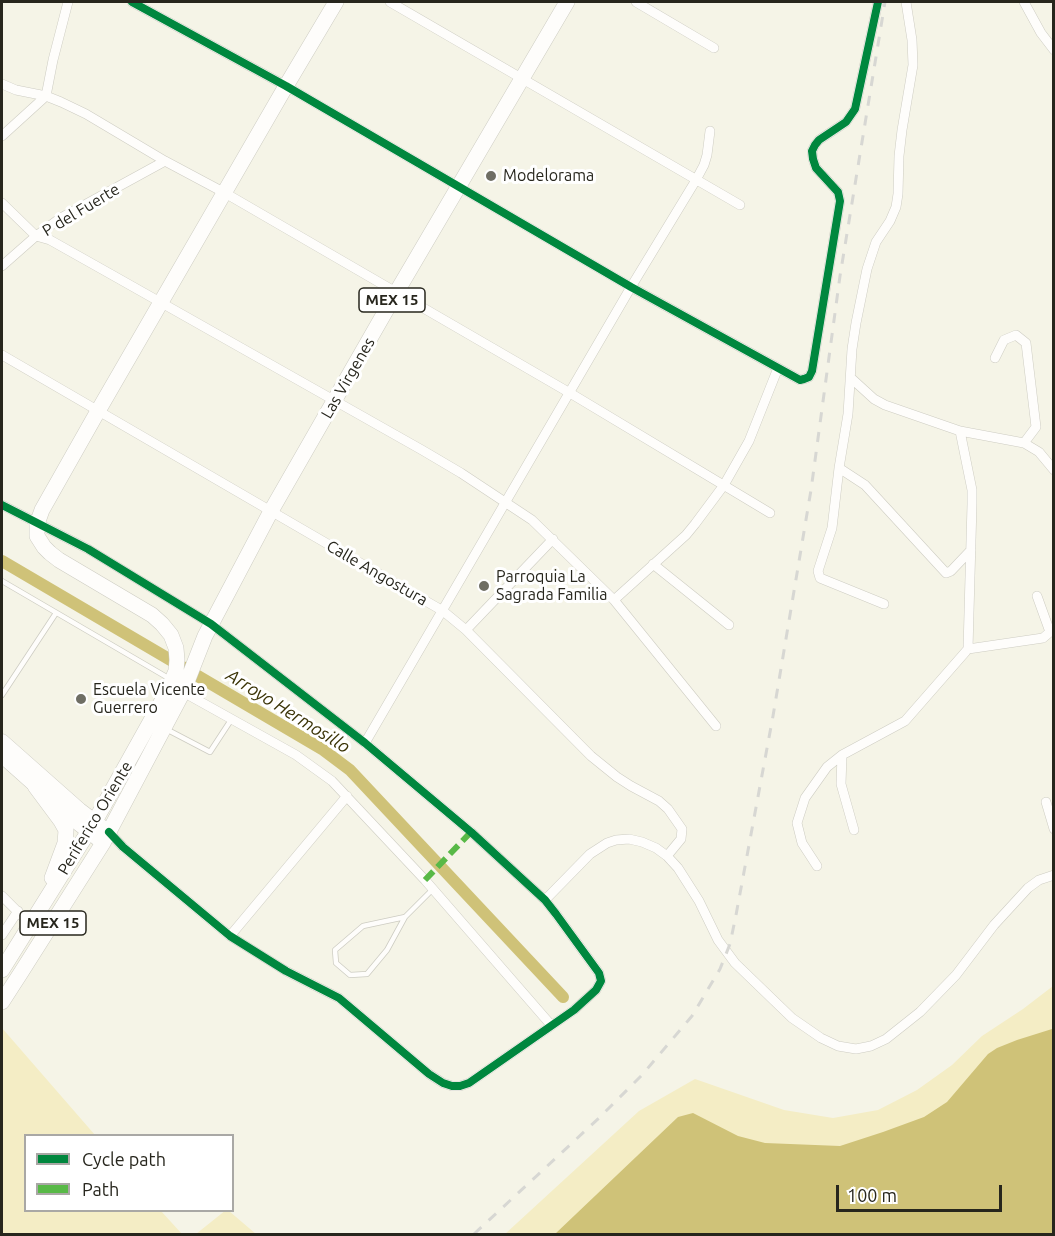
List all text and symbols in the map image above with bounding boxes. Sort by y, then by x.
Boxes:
place label: Modelorama [503,166,594,186]
marker: Modelorama [484,169,498,183]
street label: P del Fuerte [39,179,123,241]
road number: MEX 15 [359,288,425,312]
street label: Las Virgenes [317,334,379,422]
street label: Calle Angostura [323,536,431,610]
place label: Parroquia La Sagrada Familia [496,567,607,605]
marker: Parroquia La Sagrada Familia [477,579,491,593]
water label: Arroyo Hermosillo [222,664,354,758]
place label: Escuela Vicente Guerrero [93,680,205,718]
marker: Escuela Vicente Guerrero [74,692,88,706]
street label: Periferico Oriente [54,758,136,878]
road number: MEX 15 [20,911,86,935]
legend [24,1134,234,1212]
text: Cycle path [82,1149,166,1169]
scale bar [839,1173,1006,1211]
text: Path [82,1179,119,1199]
text: 100 m [847,1185,897,1205]

